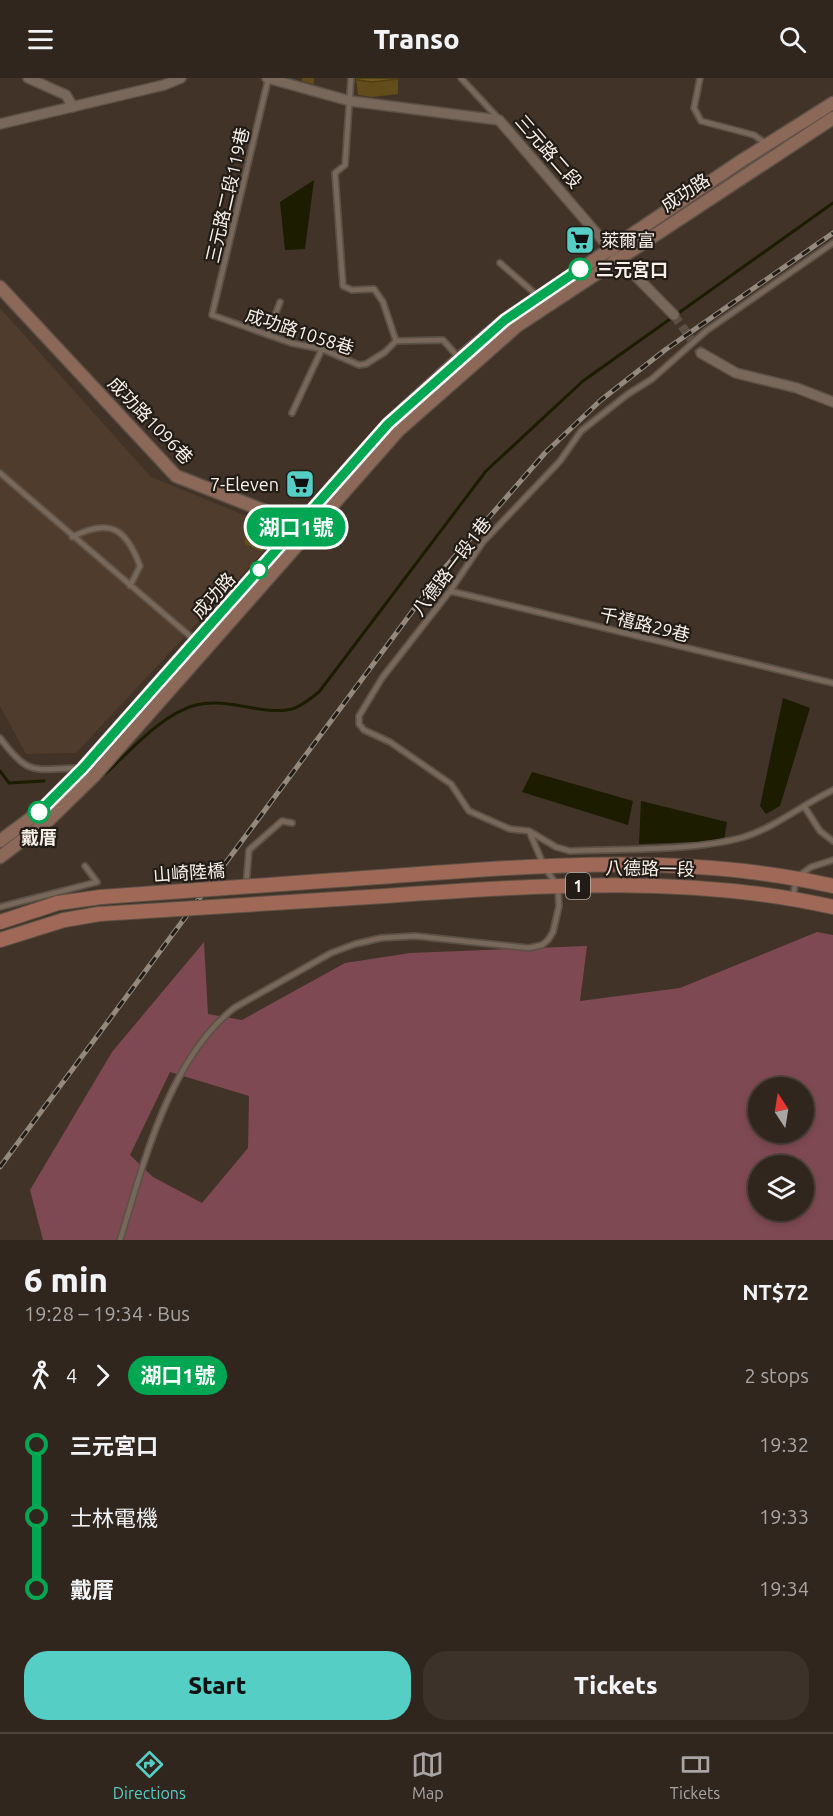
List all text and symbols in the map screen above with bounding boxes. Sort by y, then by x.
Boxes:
icon: menu [24,23,57,56]
icon: search [776,23,809,56]
text: Transo [373,24,460,54]
street label: 三元路二段 [512,110,586,192]
street label: 三元路二段119巷 [202,125,252,265]
street label: 成功路 [657,169,713,215]
supermarket icon: 萊爾富 [564,224,596,256]
place label: 萊爾富 [601,230,655,250]
marker: 三元宮口 [569,258,591,280]
place label: 三元宮口 [596,259,668,279]
street label: 成功路1058巷 [243,304,357,358]
street label: 成功路1096巷 [105,373,197,467]
supermarket icon: 7-Eleven [284,468,316,500]
place label: 7-Eleven [210,474,279,494]
line badge: 湖口1號 [254,508,338,546]
street label: 八德路一段1巷 [407,513,495,619]
text: 湖口1號 [259,515,333,539]
unlabelled marker [250,561,268,579]
street label: 成功路 [188,568,238,622]
street label: 千禧路29巷 [598,603,692,645]
marker: 戴厝 [28,801,50,823]
place label: 戴厝 [21,827,57,847]
street label: 八德路一段 [605,857,695,879]
street label: 山崎陸橋 [152,860,226,884]
road number: 1 [566,873,590,899]
north arrow [748,1077,814,1143]
map controls [748,1077,814,1221]
button: layers [748,1155,814,1221]
text: 6 min [24,1261,108,1298]
text: NT$72 [742,1279,809,1304]
text: 19:28 – 19:34 · Bus [24,1302,190,1325]
icon: walk [24,1359,57,1392]
icon: forward [86,1359,119,1392]
text: 湖口1號 [140,1363,215,1387]
text: 4 [66,1364,77,1387]
text: 2 stops [745,1364,809,1387]
text: 三元宮口 [70,1433,158,1458]
text: 19:32 [759,1433,809,1456]
text: 士林電機 [70,1505,158,1530]
text: 19:33 [759,1505,809,1528]
text: 戴厝 [70,1577,114,1602]
text: 19:34 [759,1577,809,1600]
button: Start [24,1651,411,1720]
button: Tickets [423,1651,809,1720]
tab: Directions [113,1748,186,1802]
tab: Map [411,1748,444,1802]
tab: Tickets [670,1748,720,1802]

